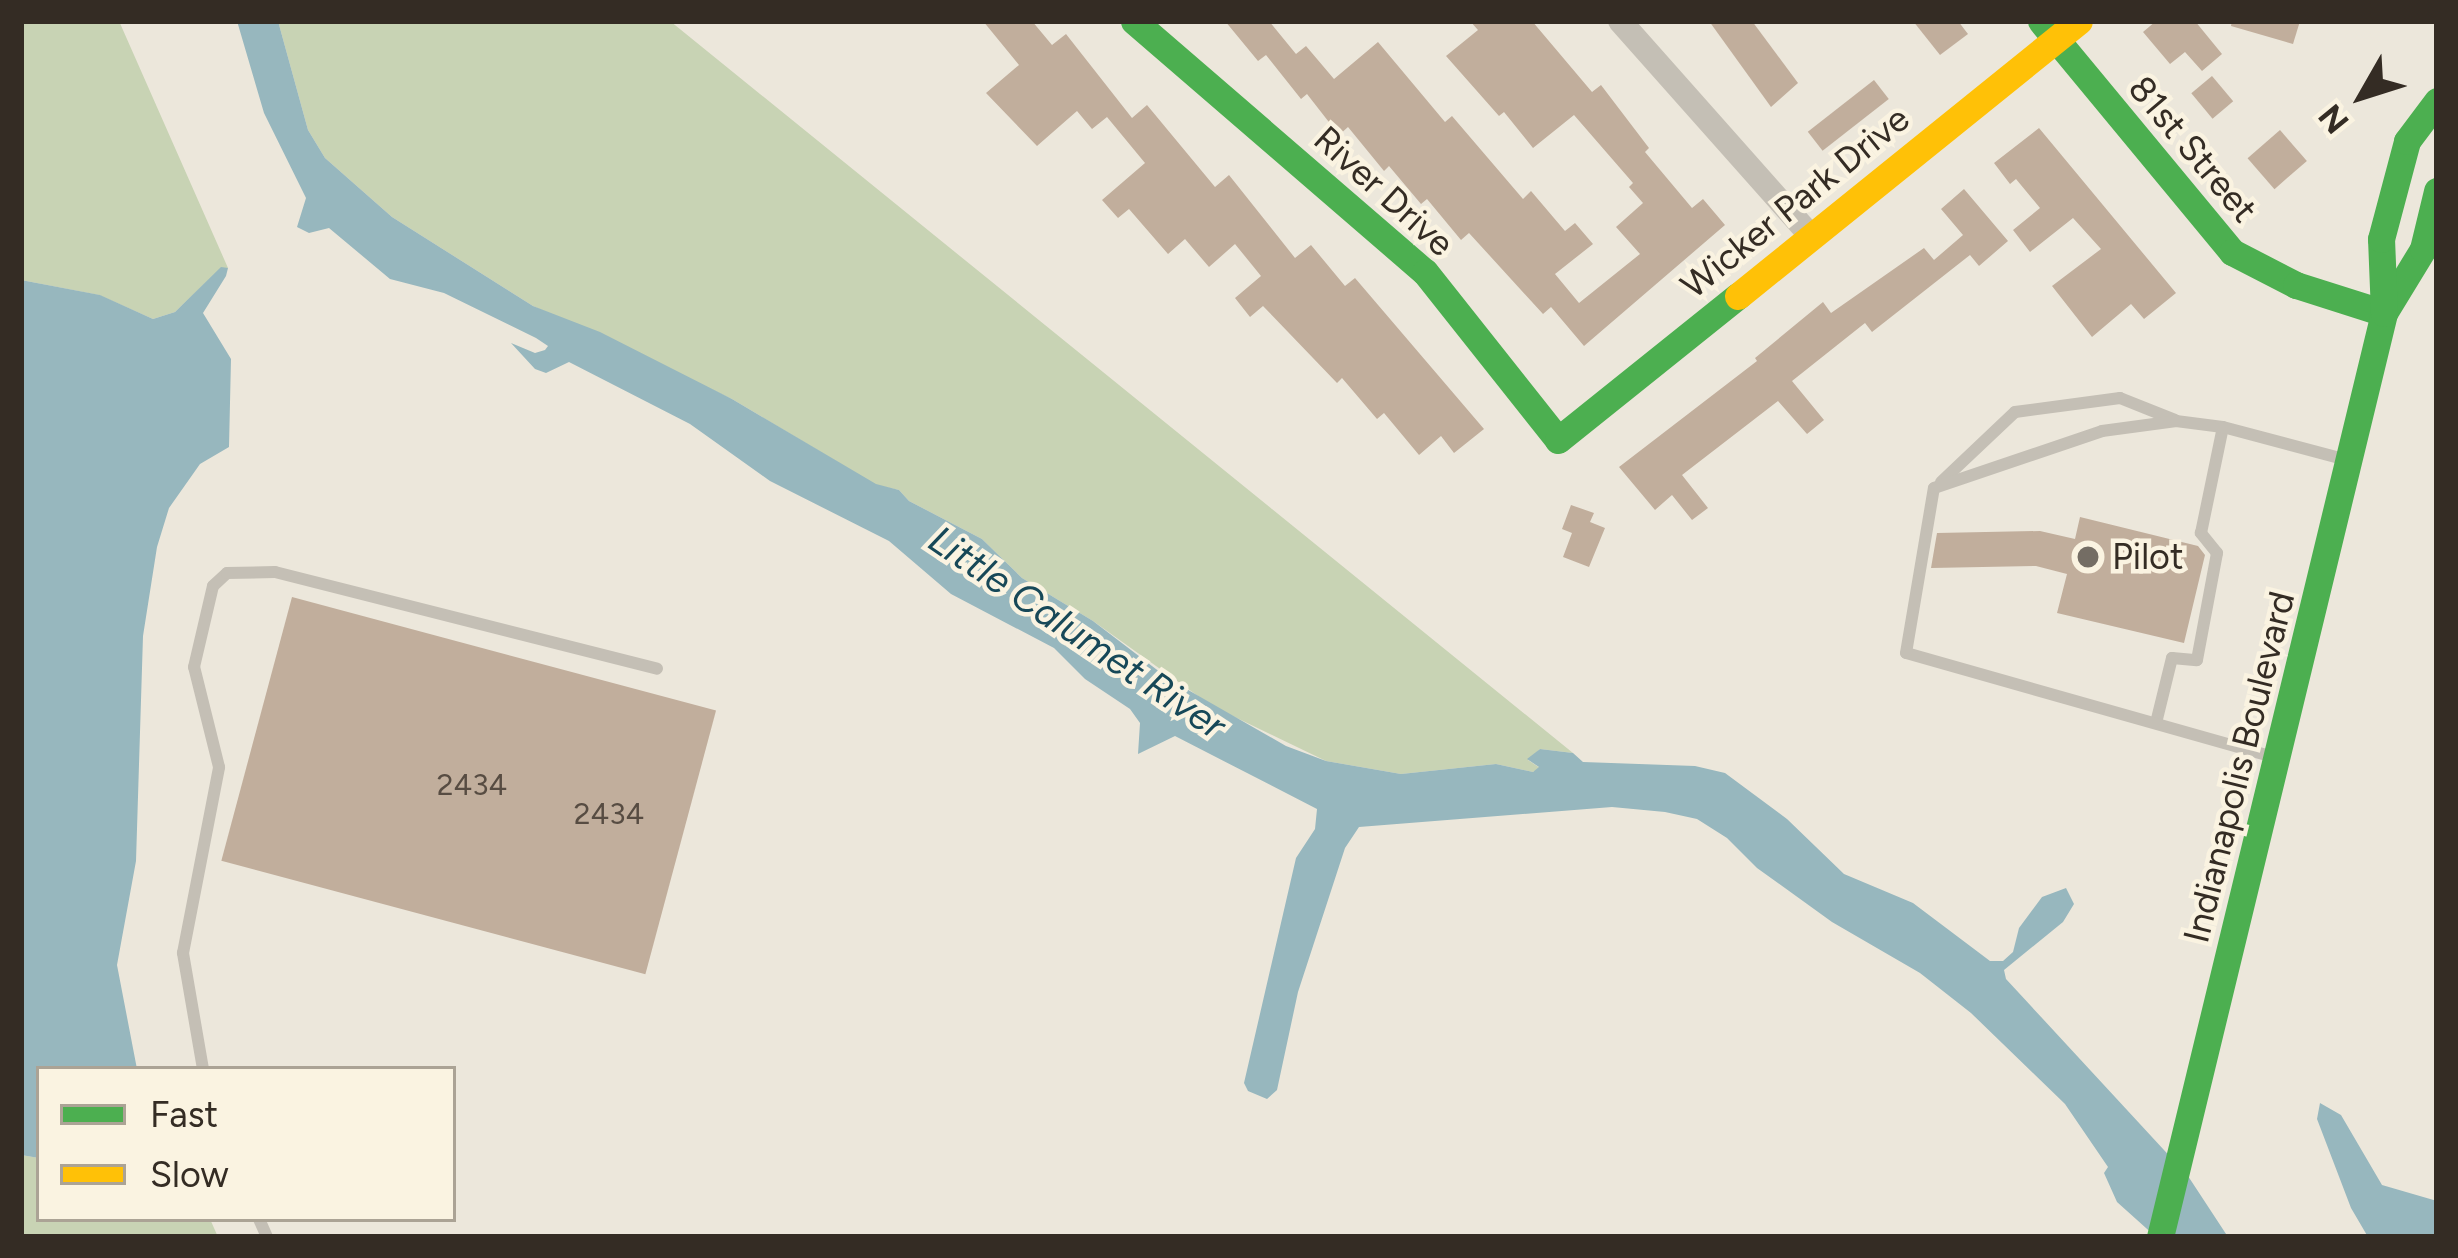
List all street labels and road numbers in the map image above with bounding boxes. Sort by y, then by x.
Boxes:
street label: 81st Street [2120,67,2266,231]
street label: Wicker Park Drive [1672,97,1918,307]
street label: River Drive [1305,117,1463,265]
street label: Indianapolis Boulevard [2174,587,2304,947]

